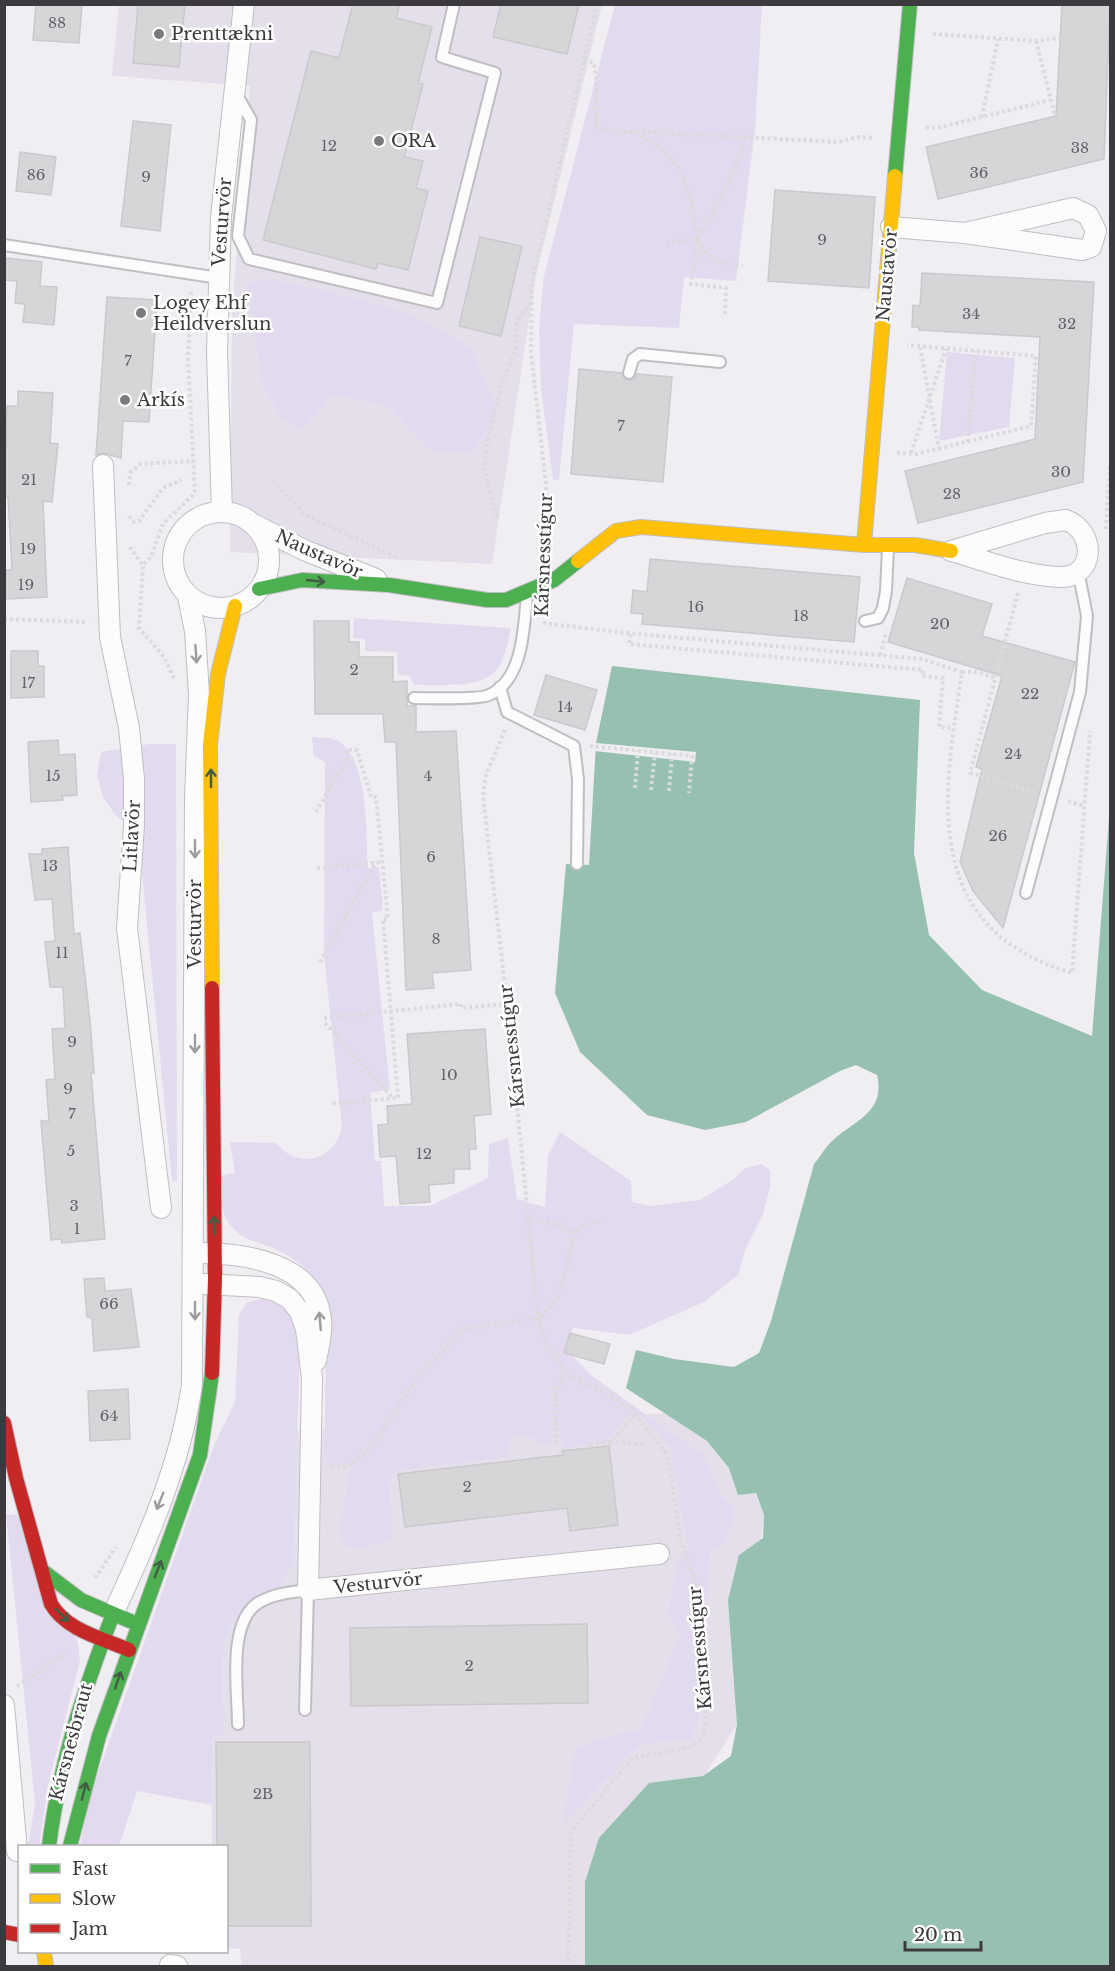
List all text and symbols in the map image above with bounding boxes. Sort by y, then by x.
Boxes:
house number: 88 [48,13,66,32]
place label: Prenttækni [171,23,273,45]
marker: Prenttækni [152,27,166,41]
place label: ORA [391,130,437,152]
marker: ORA [372,134,386,148]
house number: 12 [321,136,337,155]
house number: 38 [1071,138,1089,157]
house number: 36 [970,163,988,182]
house number: 86 [27,165,45,184]
house number: 9 [141,167,151,186]
street label: Vesturvör [208,176,236,268]
street label: Naustavör [872,227,902,322]
house number: 9 [817,230,827,249]
place label: Logey Ehf Heildverslun [153,292,272,335]
house number: 34 [962,304,980,323]
marker: Logey Ehf Heildverslun [134,306,148,320]
house number: 32 [1058,314,1076,333]
house number: 7 [124,351,132,370]
place label: Arkís [136,389,185,411]
marker: Arkís [118,393,132,407]
house number: 7 [617,416,625,435]
house number: 30 [1051,462,1071,481]
house number: 21 [21,470,37,489]
house number: 28 [943,484,961,503]
street label: Kársnesstígur [531,492,557,617]
street label: Naustavör [272,525,366,583]
house number: 19 [20,539,36,558]
house number: 19 [18,575,34,594]
one-way arrow [306,576,326,587]
house number: 16 [688,597,704,616]
house number: 18 [793,606,809,625]
house number: 20 [930,614,950,633]
one-way arrow [191,644,202,663]
house number: 2 [349,660,359,679]
house number: 17 [21,673,36,692]
house number: 22 [1021,684,1039,703]
house number: 14 [557,697,573,716]
house number: 24 [1004,744,1022,763]
house number: 15 [45,766,61,785]
house number: 4 [424,766,432,785]
one-way arrow [205,769,217,789]
street label: Litlavör [119,799,145,873]
house number: 26 [989,826,1007,845]
one-way arrow [189,838,201,858]
house number: 6 [426,847,436,866]
house number: 13 [42,856,58,875]
street label: Vesturvör [184,879,206,970]
house number: 8 [431,929,441,948]
house number: 11 [55,943,69,962]
street label: Kársnesstígur [495,983,529,1109]
house number: 9 [67,1032,77,1051]
one-way arrow [189,1033,201,1053]
house number: 10 [440,1065,458,1084]
house number: 9 [63,1079,73,1098]
house number: 7 [68,1104,76,1123]
house number: 5 [67,1141,75,1160]
house number: 12 [416,1144,432,1163]
house number: 3 [69,1196,79,1215]
one-way arrow [209,1216,220,1236]
house number: 1 [74,1219,80,1238]
house number: 66 [99,1294,119,1313]
one-way arrow [189,1301,201,1321]
one-way arrow [314,1311,325,1331]
house number: 64 [100,1406,118,1425]
house number: 2 [462,1477,472,1496]
one-way arrow [154,1492,165,1510]
one-way arrow [153,1560,164,1579]
street label: Vesturvör [331,1567,424,1599]
street label: Kársnesstígur [684,1585,716,1711]
one-way arrow [54,1608,69,1622]
house number: 2 [464,1656,474,1675]
one-way arrow [113,1671,124,1690]
street label: Kársnesbraut [45,1681,97,1803]
one-way arrow [79,1782,91,1801]
house number: 2B [253,1784,273,1803]
legend [18,1845,228,1953]
text: Fast [72,1858,109,1880]
text: Slow [72,1888,117,1910]
scale bar [905,1914,982,1952]
text: Jam [70,1918,108,1940]
text: 20 m [914,1924,962,1946]

